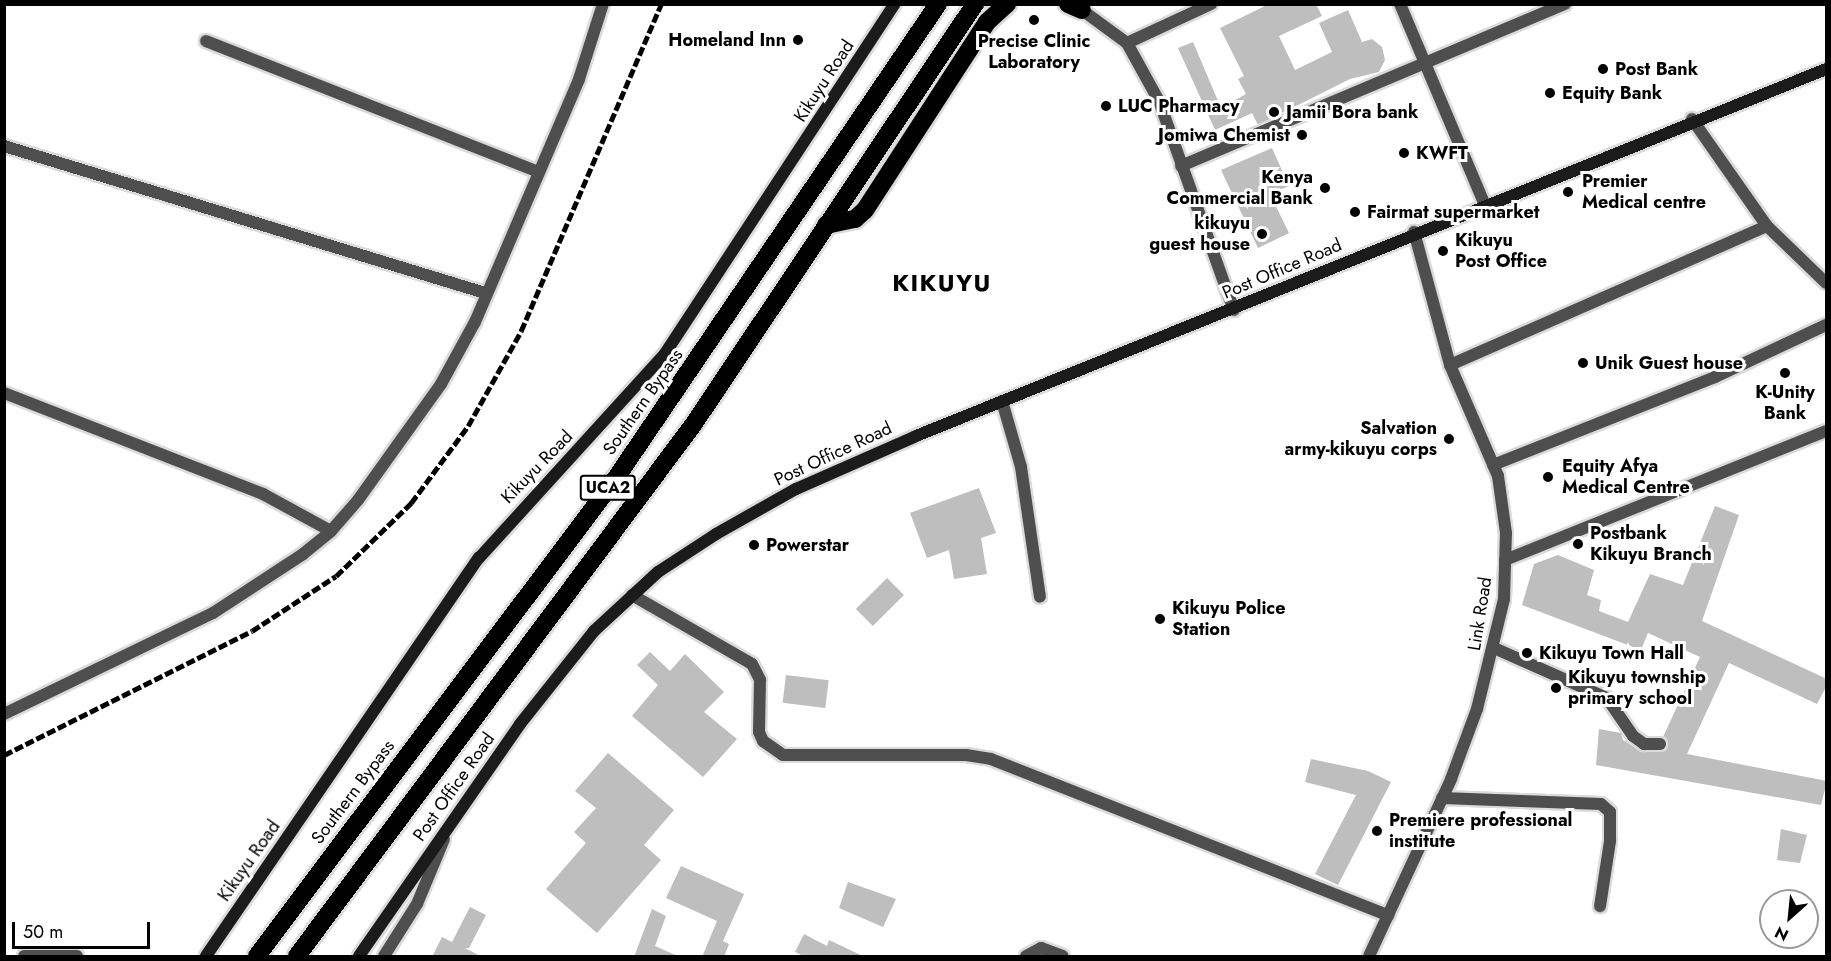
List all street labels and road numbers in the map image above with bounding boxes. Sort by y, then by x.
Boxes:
street label: Kikuyu Road [789,36,859,126]
street label: Post Office Road [1219,234,1345,304]
street label: Southern Bypass [598,345,688,459]
street label: Post Office Road [771,417,895,491]
street label: Kikuyu Road [497,426,577,508]
road number: UCA2 [580,475,636,501]
street label: Link Road [1464,576,1496,652]
street label: Post Office Road [409,729,499,845]
street label: Southern Bypass [307,736,399,848]
street label: Kikuyu Road [213,816,285,906]

